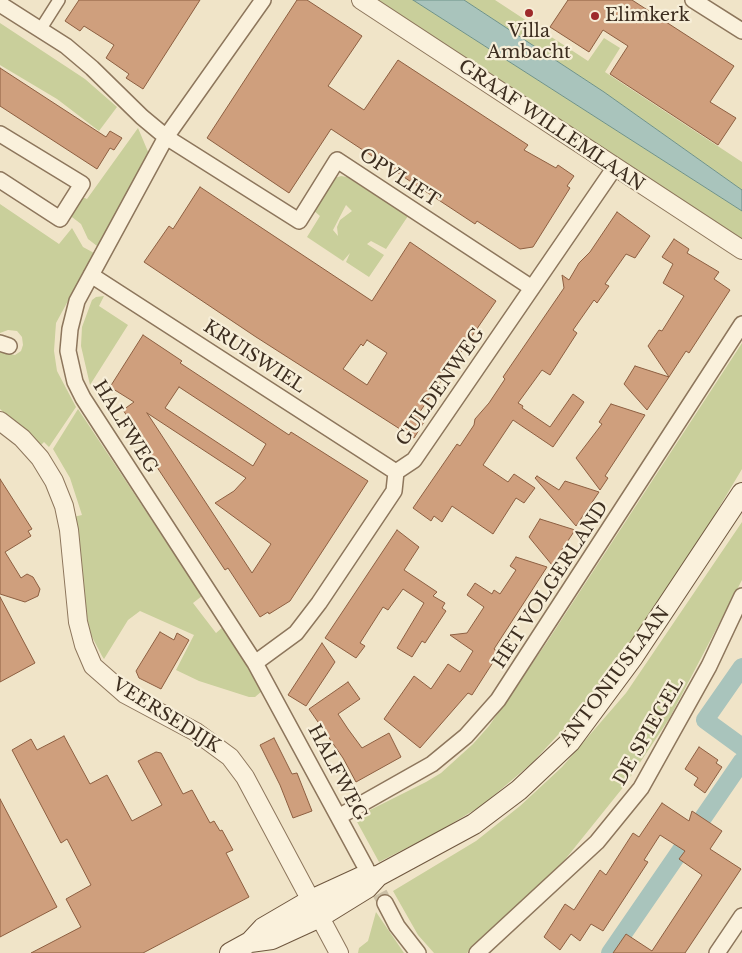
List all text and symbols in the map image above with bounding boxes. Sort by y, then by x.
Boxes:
place label: Elimkerk [605,5,690,27]
marker: Villa Ambacht [523,7,535,19]
marker: Elimkerk [589,10,601,22]
place label: Villa Ambacht [487,21,571,64]
street label: GRAAF WILLEMLAAN [454,56,648,196]
street label: OPVLIET [355,144,443,212]
street label: KRUISWIEL [199,316,309,398]
street label: GULDENWEG [392,324,490,450]
street label: HALFWEG [88,377,162,477]
street label: HET VOLGERLAND [489,497,613,673]
street label: ANTONIUSLAAN [556,603,674,751]
street label: VEERSEDIJK [108,674,224,758]
street label: DE SPIEGEL [610,675,688,789]
street label: HALFWEG [303,721,371,825]

